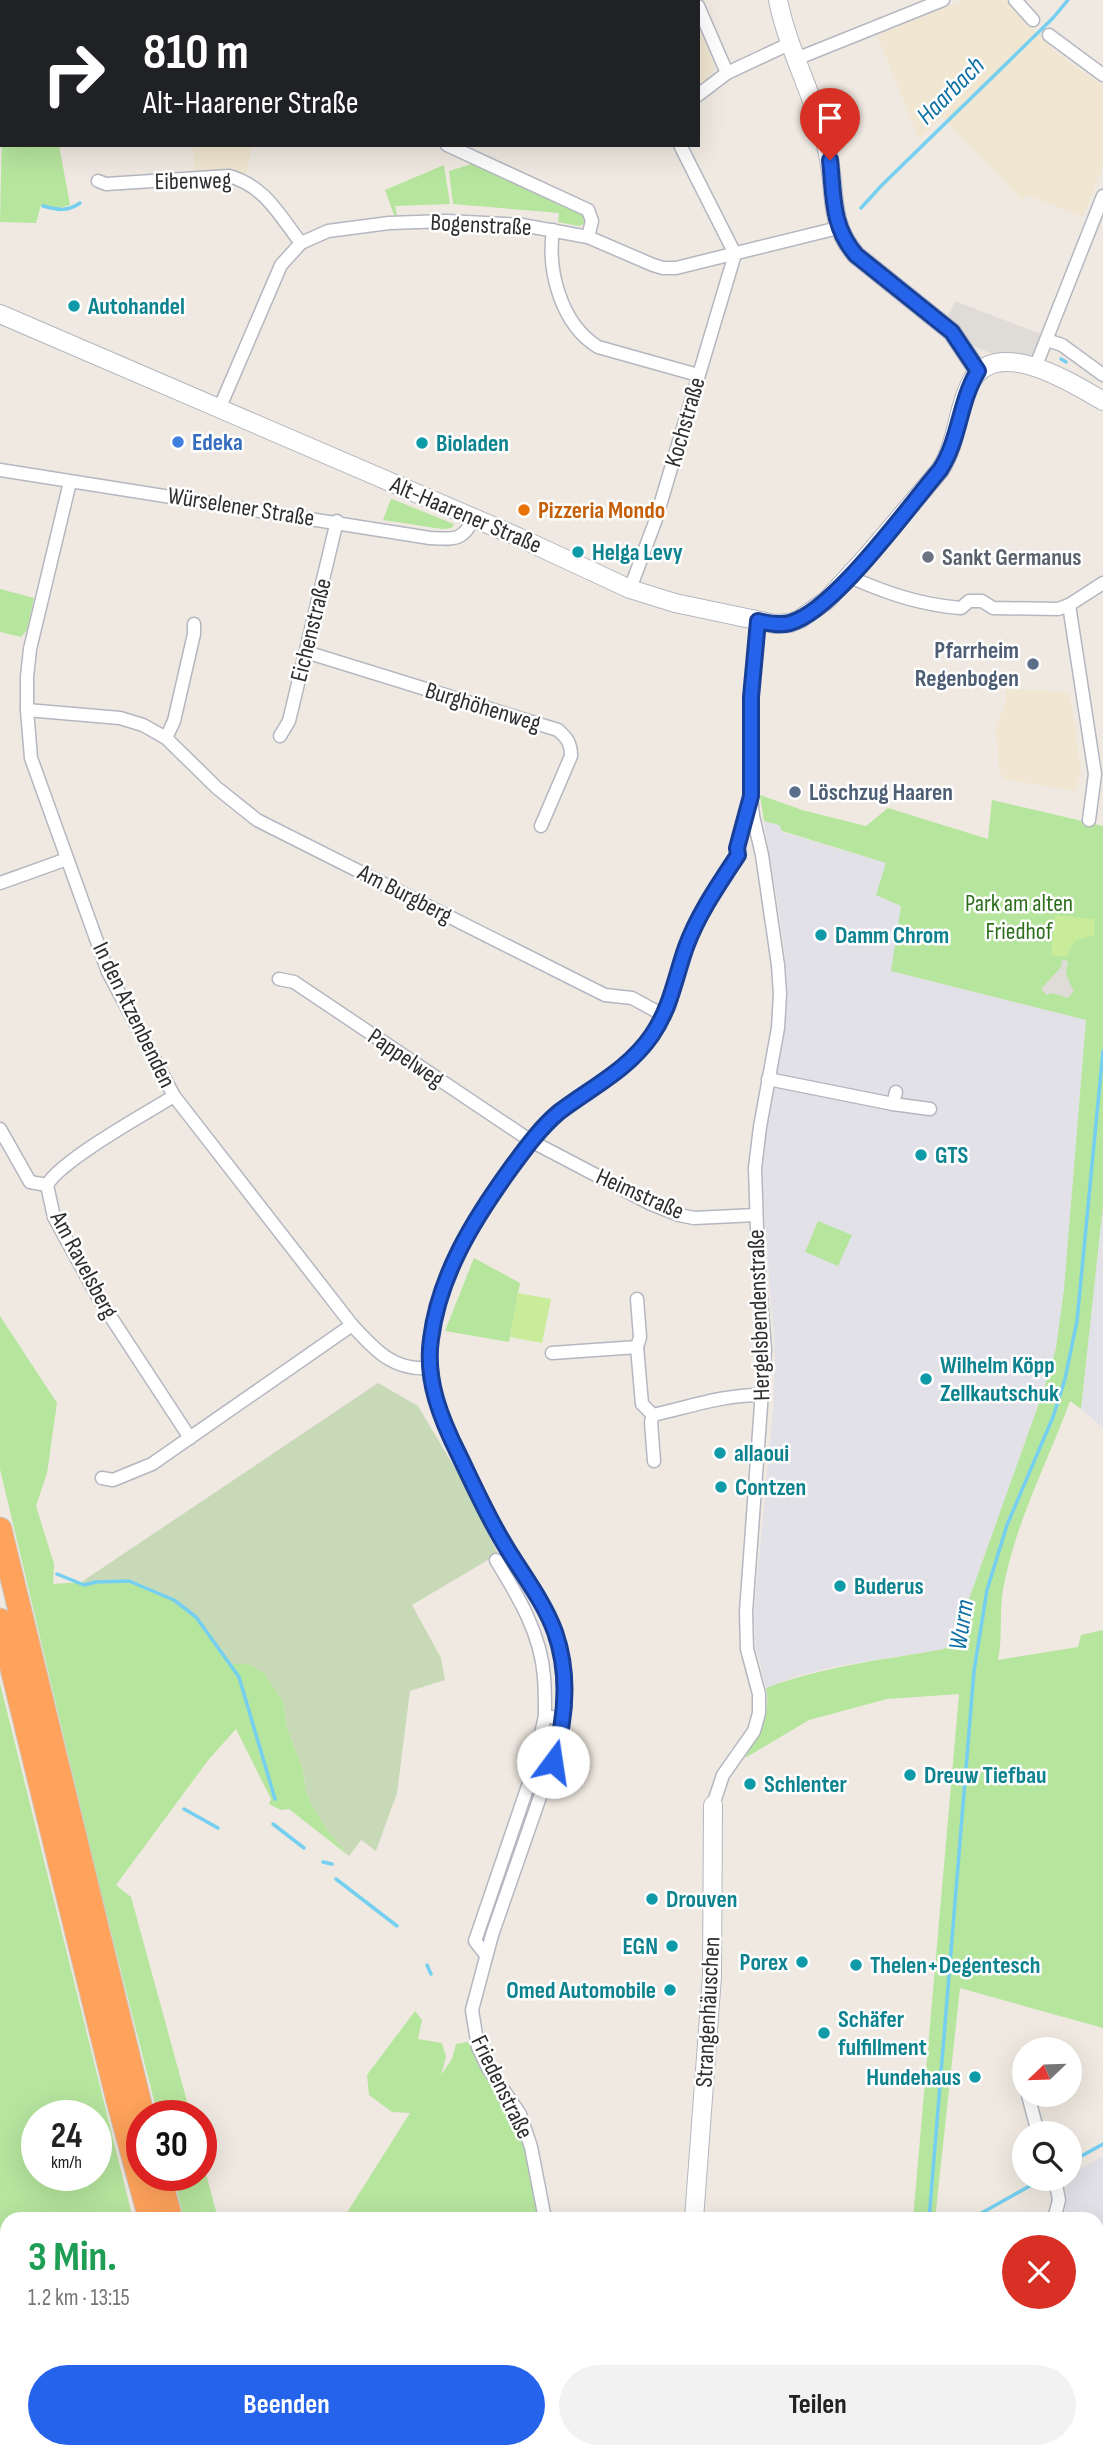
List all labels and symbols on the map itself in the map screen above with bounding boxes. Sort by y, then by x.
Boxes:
water label: Haarbach [911,50,992,131]
pin [800,88,860,160]
street label: Eibenweg [154,166,232,196]
street label: Bogenstraße [430,208,532,242]
place label: Autohandel [87,292,185,321]
marker: Autohandel [66,298,82,314]
street label: Kochstraße [658,374,712,470]
place label: Edeka [192,428,243,457]
place label: Bioladen [436,429,509,458]
marker: Edeka [170,434,186,450]
marker: Bioladen [414,435,430,451]
street label: Alt-Haarener Straße [385,470,546,560]
street label: Würselener Straße [166,481,316,533]
place label: Pizzeria Mondo [538,496,665,525]
marker: Pizzeria Mondo [516,502,532,518]
place label: Helga Levy [592,538,683,567]
place label: Sankt Germanus [942,543,1082,572]
marker: Helga Levy [570,544,586,560]
marker: Sankt Germanus [920,549,936,565]
street label: Eichenstraße [284,575,338,685]
place label: Pfarrheim Regenbogen [915,636,1019,693]
marker: Pfarrheim Regenbogen [1025,656,1041,672]
street label: Burghöhenweg [422,676,544,738]
place label: Löschzug Haaren [809,778,953,807]
marker: Löschzug Haaren [787,784,803,800]
street label: Am Burgberg [352,857,457,930]
park label: Park am alten Friedhof [965,889,1073,946]
place label: Damm Chrom [835,921,949,950]
marker: Damm Chrom [813,927,829,943]
street label: In den Atzenbenden [86,937,182,1093]
street label: Pappelweg [362,1022,450,1094]
place label: GTS [935,1141,969,1170]
marker: GTS [913,1147,929,1163]
street label: Heimstraße [592,1162,688,1226]
street label: Am Ravelsberg [43,1206,124,1323]
street label: Hergelsbendenstraße [742,1229,776,1401]
place label: Wilhelm Köpp Zellkautschuk [940,1351,1059,1408]
marker: Wilhelm Köpp Zellkautschuk [918,1371,934,1387]
place label: allaoui [734,1439,789,1468]
marker: allaoui [712,1445,728,1461]
place label: Contzen [735,1473,806,1502]
marker: Contzen [713,1479,729,1495]
place label: Buderus [854,1572,924,1601]
marker: Buderus [832,1578,848,1594]
water label: Wurm [943,1598,981,1652]
position arrow [516,1725,590,1799]
place label: Dreuw Tiefbau [924,1761,1046,1790]
marker: Dreuw Tiefbau [902,1767,918,1783]
place label: Schlenter [764,1770,848,1799]
marker: Schlenter [742,1776,758,1792]
place label: Drouven [666,1885,737,1914]
marker: Drouven [644,1891,660,1907]
place label: EGN [622,1932,658,1961]
street label: Strangenhäuschen [690,1936,726,2088]
marker: EGN [664,1938,680,1954]
place label: Porex [740,1948,788,1977]
place label: Thelen+Degentesch [870,1951,1041,1980]
marker: Porex [794,1954,810,1970]
marker: Thelen+Degentesch [848,1957,864,1973]
place label: Omed Automobile [506,1976,656,2005]
marker: Omed Automobile [662,1982,678,1998]
place label: Schäfer fulfillment [838,2005,927,2062]
marker: Schäfer fulfillment [816,2025,832,2041]
street label: Friedenstraße [465,2031,539,2143]
north arrow [1012,2037,1082,2107]
place label: Hundehaus [866,2063,961,2092]
marker: Hundehaus [967,2069,983,2085]
speed limit sign: 30 [126,2100,217,2191]

